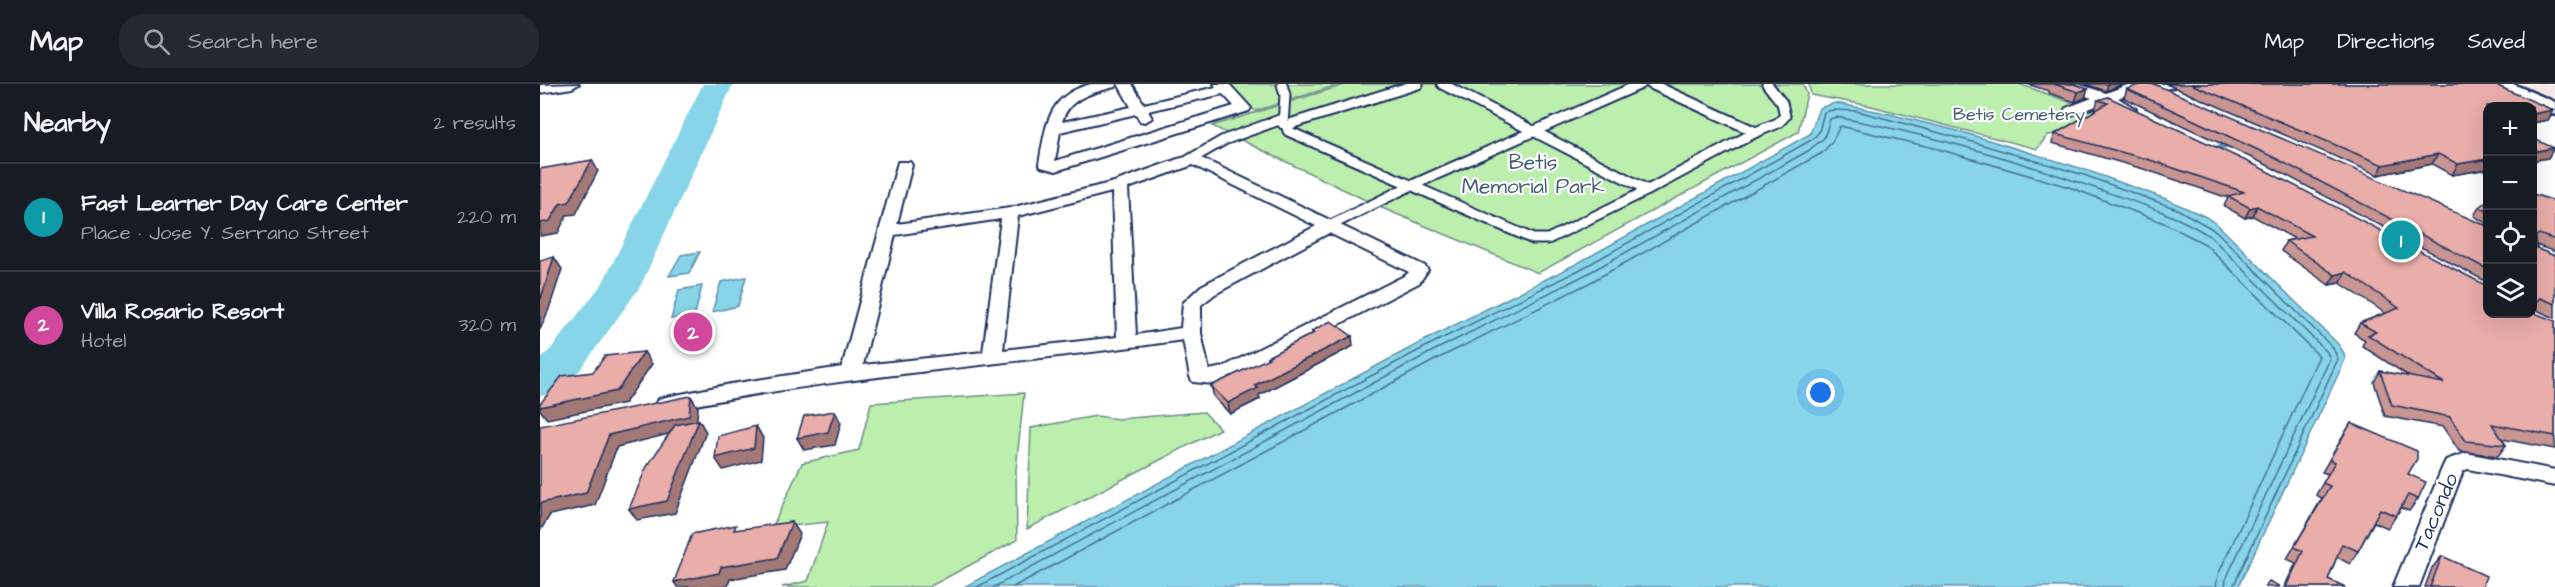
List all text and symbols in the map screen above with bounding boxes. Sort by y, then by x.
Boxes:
search box [119,14,539,68]
text: Map [30,22,83,61]
icon: search [140,25,173,58]
text: Search here [188,26,318,57]
text: Map [2264,27,2304,56]
text: Directions [2337,27,2435,56]
text: Saved [2468,27,2525,56]
park label: Betis Cemetery [1953,102,2085,128]
map controls [2483,102,2537,318]
button: + [2483,102,2537,156]
text: Nearby [24,105,111,141]
text: 2 results [433,109,516,137]
park label: Betis Memorial Park [1462,148,1604,201]
button: − [2483,156,2537,210]
text: Fast Learner Day Care Center [81,188,408,219]
text: 1 [42,203,45,231]
text: 220 m [457,203,516,231]
button: locate [2483,210,2537,264]
pin: 1 [2382,218,2420,262]
text: Place · Jose Y. Serrano Street [81,219,368,247]
button: layers [2483,264,2537,318]
text: Villa Rosario Resort [81,296,284,327]
pin: 2 [674,310,712,354]
text: 2 [38,311,49,339]
text: 320 m [458,311,516,339]
text: Hotel [81,327,126,355]
your location [1806,378,1835,407]
street label: Tacondo [2407,468,2465,555]

